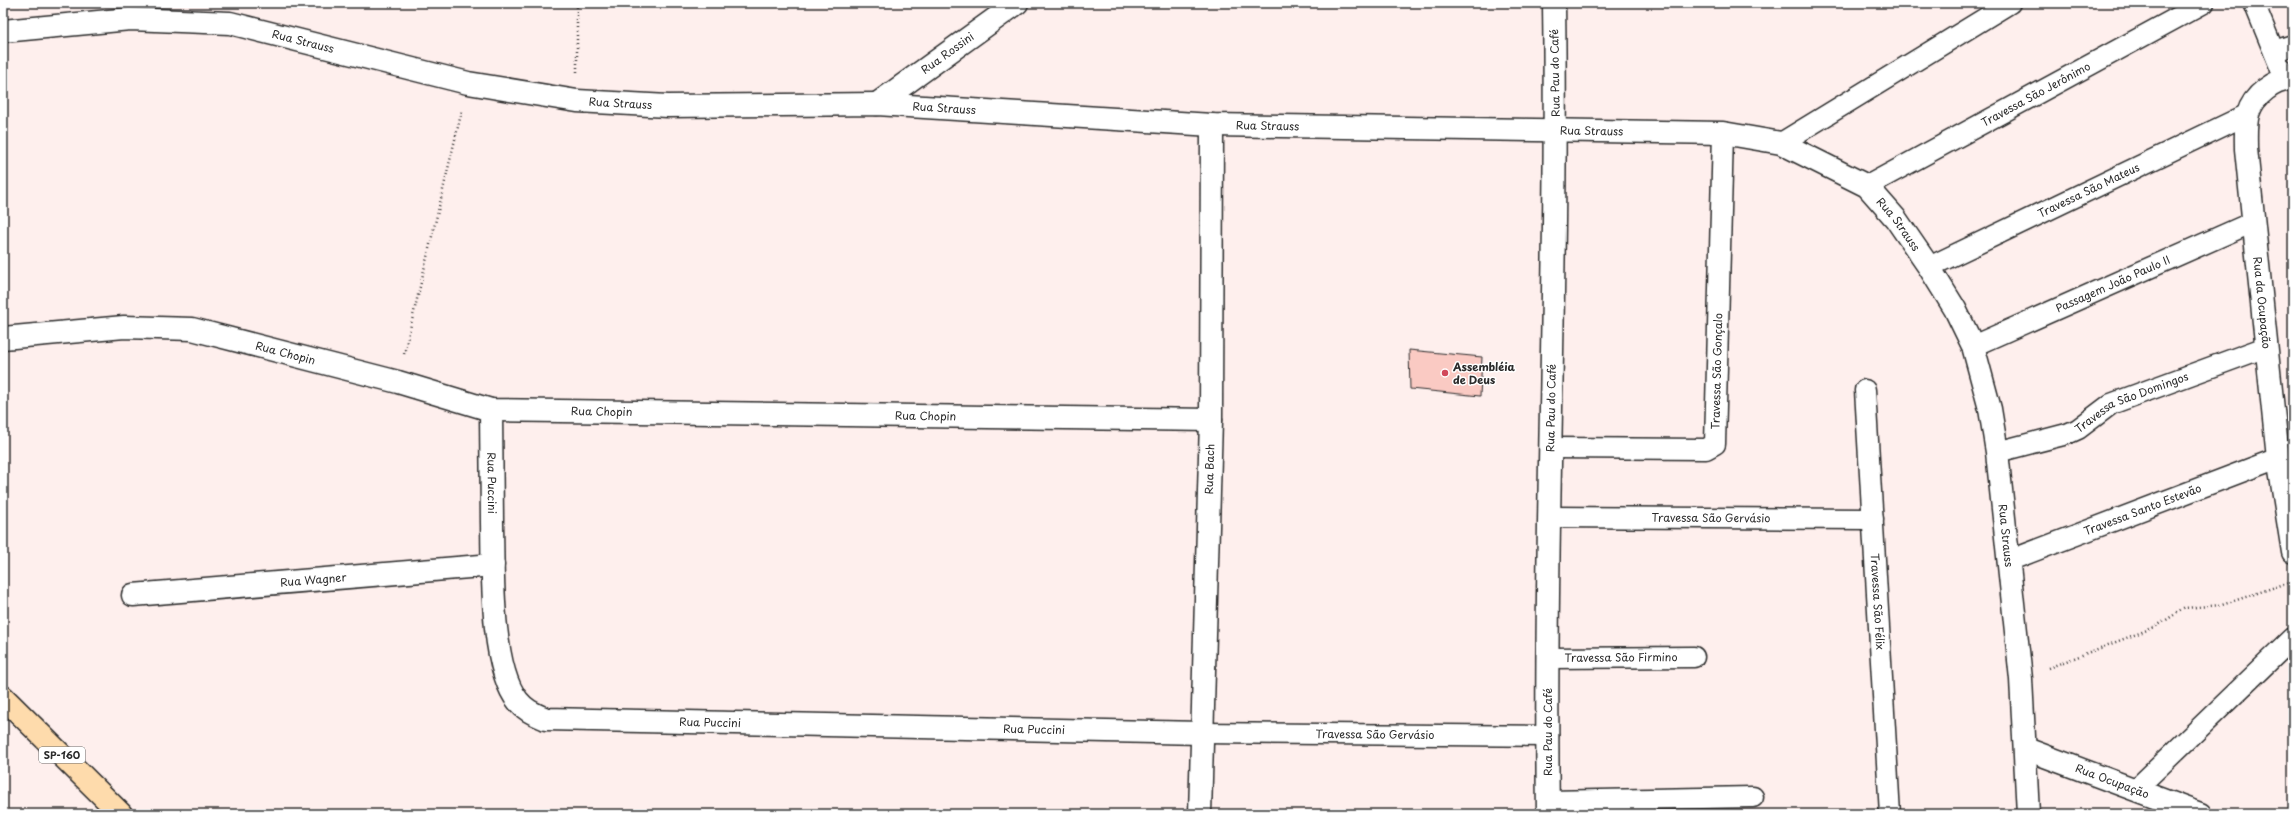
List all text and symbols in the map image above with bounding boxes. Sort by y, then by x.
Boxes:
street label: Rua Strauss [270,25,336,57]
street label: Rua Rossini [917,28,977,78]
street label: Rua Pau do Café [1545,29,1564,117]
street label: Travessa São Jerônimo [1978,57,2093,131]
street label: Rua Strauss [588,93,653,113]
street label: Rua Strauss [912,97,976,118]
street label: Rua Strauss [1236,116,1300,134]
street label: Rua Strauss [1560,121,1623,139]
street label: Travessa São Mateus [2035,158,2142,222]
street label: Rua Strauss [1873,193,1925,254]
street label: Passagem João Paulo II [2053,251,2173,316]
street label: Rua da Ocupação [2249,256,2276,350]
street label: Travessa São Gonçalo [1706,313,1726,430]
street label: Rua Chopin [254,337,317,368]
place label: Assembléia de Deus [1452,358,1516,388]
street label: Rua Pau do Café [1541,364,1560,452]
street label: Travessa São Domingos [2071,367,2191,437]
marker: Assembléia de Deus [1440,368,1450,378]
street label: Rua Chopin [571,402,632,420]
street label: Rua Chopin [895,407,956,424]
street label: Rua Bach [1200,444,1218,495]
street label: Rua Puccini [483,452,501,514]
street label: Travessa Santo Estevão [2081,479,2204,539]
street label: Rua Strauss [1995,503,2018,568]
street label: Travessa São Gervásio [1651,509,1771,526]
street label: Travessa São Félix [1867,553,1889,651]
street label: Rua Wagner [279,568,348,591]
street label: Travessa São Firmino [1564,648,1678,666]
street label: Rua Pau do Café [1539,688,1556,776]
street label: Rua Puccini [679,713,741,731]
street label: Rua Puccini [1003,720,1065,738]
street label: Travessa São Gervásio [1315,725,1435,743]
road number: SP-160 [39,747,85,763]
street label: Rua Ocupação [2073,759,2152,802]

